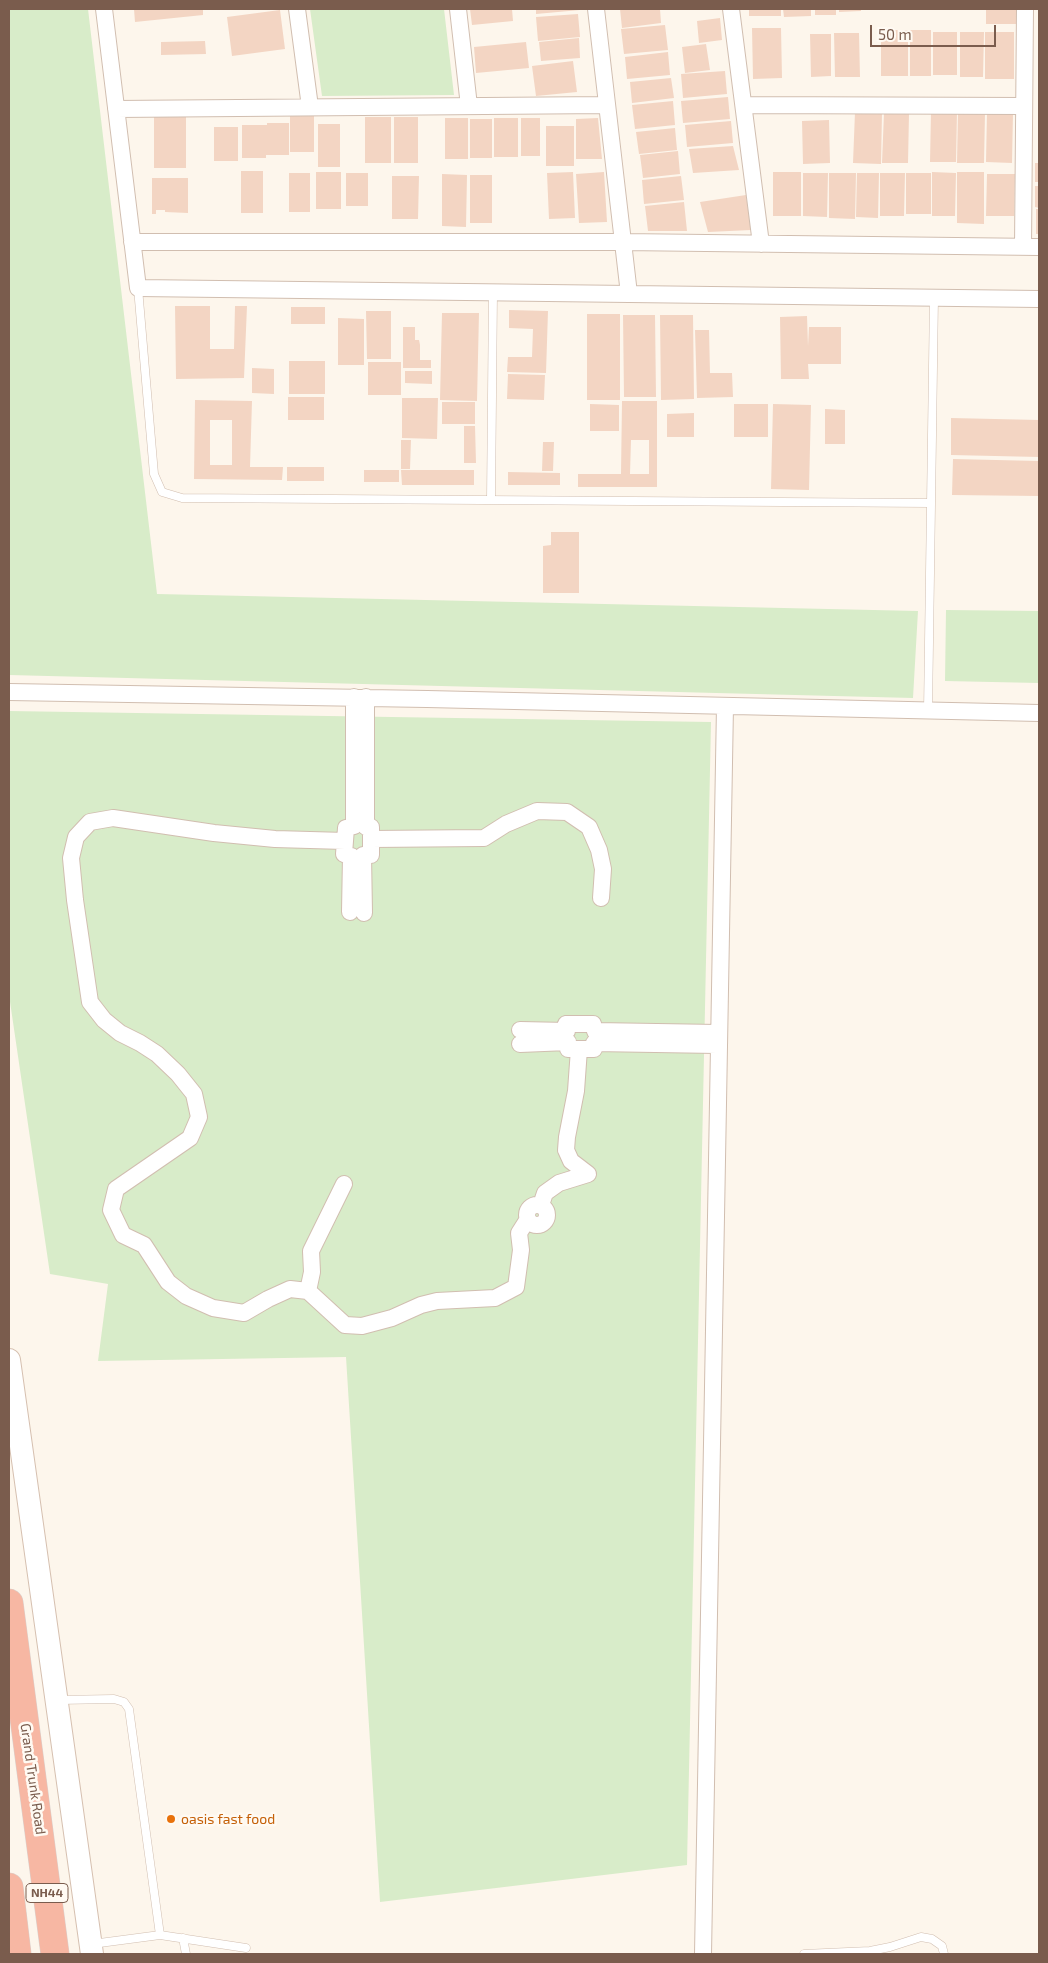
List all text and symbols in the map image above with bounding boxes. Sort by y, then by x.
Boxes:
scale bar [873,15,999,47]
text: 50 m [878,25,912,43]
street label: Grand Trunk Road [17,1722,49,1836]
place label: oasis fast food [181,1811,275,1827]
marker: oasis fast food [165,1813,177,1825]
road number: NH44 [26,1884,68,1902]

